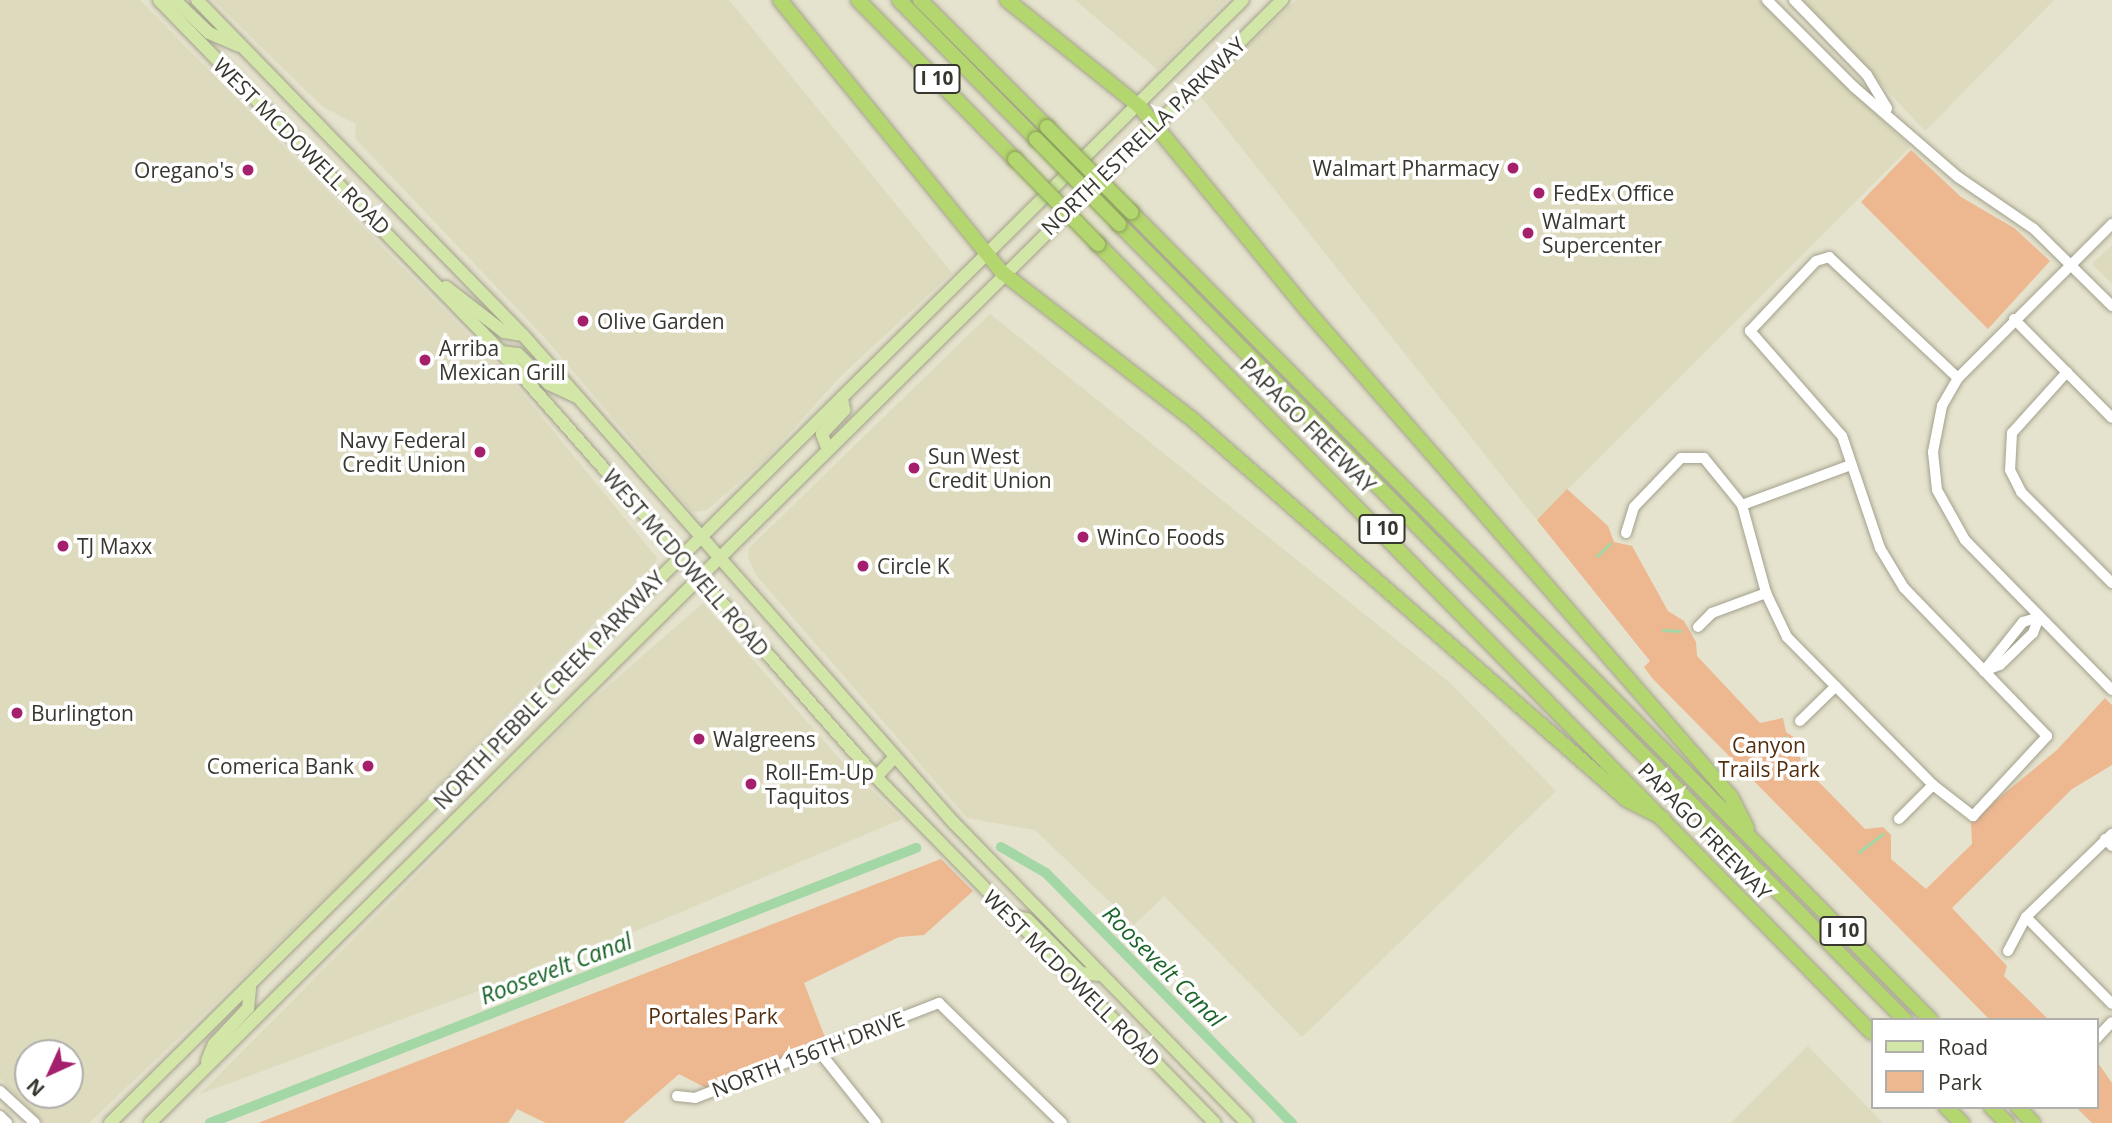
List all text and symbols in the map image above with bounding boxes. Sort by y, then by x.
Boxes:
street label: NORTH ESTRELLA PARKWAY [1036,32,1250,240]
street label: WEST MCDOWELL ROAD [208,52,396,240]
road number: I 10 [912,64,962,94]
place label: Walmart Pharmacy [1313,155,1499,181]
place label: Oregano's [134,157,234,183]
marker: Walmart Pharmacy [1505,160,1521,176]
marker: Oregano's [240,162,256,178]
place label: FedEx Office [1553,180,1674,206]
marker: FedEx Office [1531,185,1547,201]
place label: Walmart Supercenter [1542,208,1662,258]
marker: Walmart Supercenter [1520,225,1536,241]
place label: Olive Garden [597,308,725,334]
marker: Olive Garden [575,313,591,329]
place label: Arriba Mexican Grill [439,335,566,385]
marker: Arriba Mexican Grill [417,352,433,368]
street label: PAPAGO FREEWAY [1235,352,1381,498]
place label: Navy Federal Credit Union [339,427,466,477]
place label: Sun West Credit Union [928,443,1052,493]
marker: Navy Federal Credit Union [472,444,488,460]
marker: Sun West Credit Union [906,460,922,476]
street label: WEST MCDOWELL ROAD [598,464,774,662]
road number: I 10 [1358,514,1406,544]
place label: WinCo Foods [1097,524,1225,550]
marker: WinCo Foods [1075,529,1091,545]
place label: TJ Maxx [77,533,152,559]
marker: TJ Maxx [55,538,71,554]
place label: Circle K [877,553,950,579]
marker: Circle K [855,558,871,574]
street label: NORTH PEBBLE CREEK PARKWAY [428,566,670,814]
place label: Burlington [31,700,134,726]
marker: Burlington [9,705,25,721]
place label: Walgreens [713,726,816,752]
marker: Walgreens [691,731,707,747]
park label: Canyon Trails Park [1718,732,1820,782]
place label: Comerica Bank [207,753,354,779]
street label: PAPAGO FREEWAY [1633,757,1777,905]
marker: Comerica Bank [360,758,376,774]
place label: Roll-Em-Up Taquitos [765,759,874,809]
marker: Roll-Em-Up Taquitos [743,776,759,792]
street label: WEST MCDOWELL ROAD [978,884,1166,1072]
water label: Roosevelt Canal [1098,900,1230,1032]
road number: I 10 [1818,916,1868,946]
water label: Roosevelt Canal [476,926,636,1010]
park label: Portales Park [648,1003,778,1029]
street label: NORTH 156TH DRIVE [708,1006,908,1102]
legend [1870,1018,2098,1109]
text: Road [1938,1033,1988,1061]
north arrow [14,1039,84,1109]
text: Park [1938,1068,1982,1096]
text: N [21,1073,50,1102]

